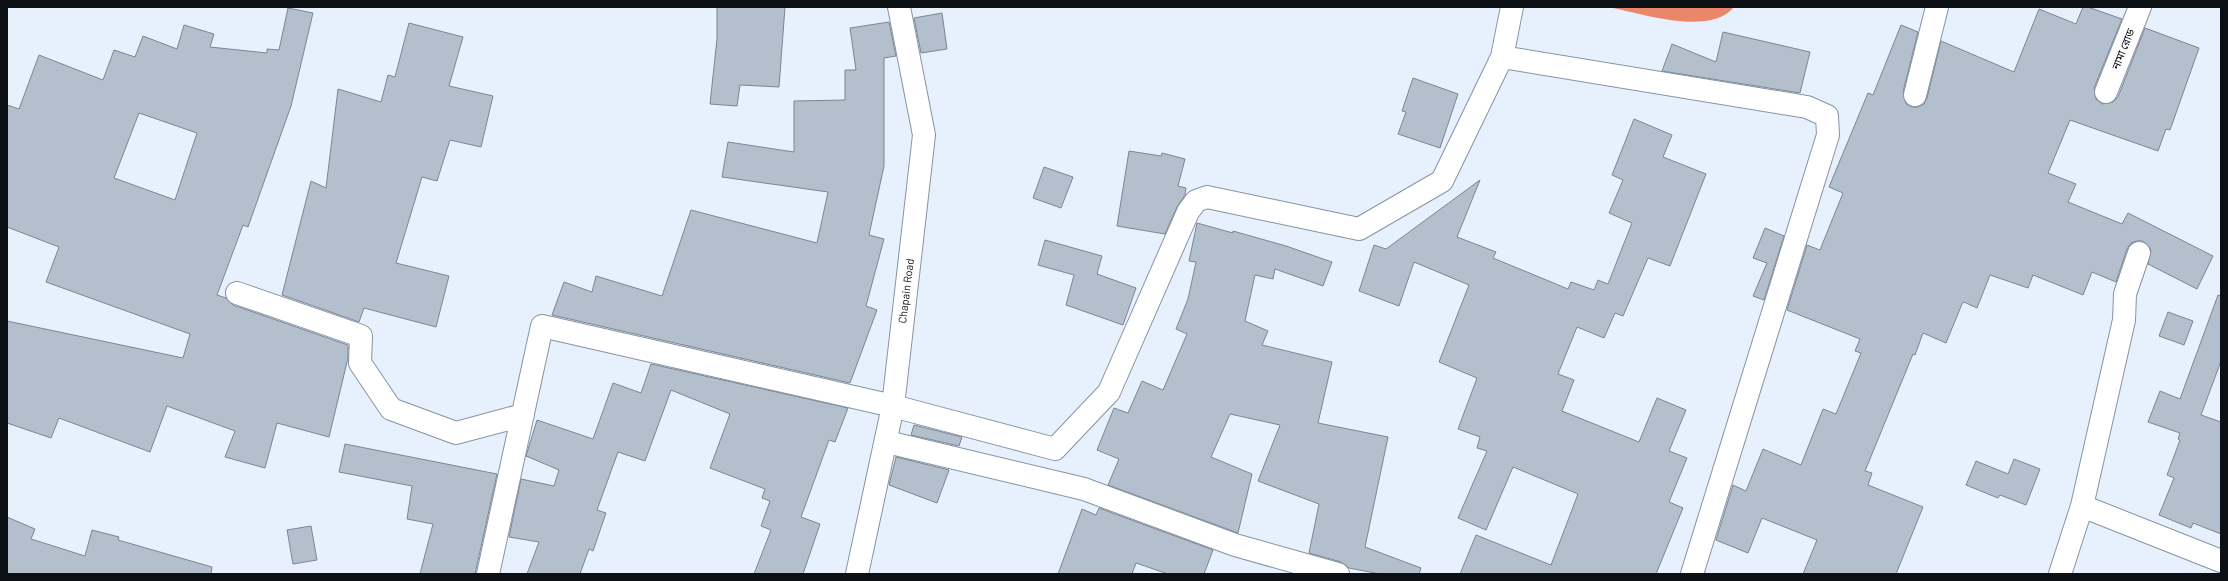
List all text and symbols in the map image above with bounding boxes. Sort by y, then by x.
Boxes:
street label: নামা রোড [2108,26,2137,72]
street label: Chapain Road [895,258,916,324]

